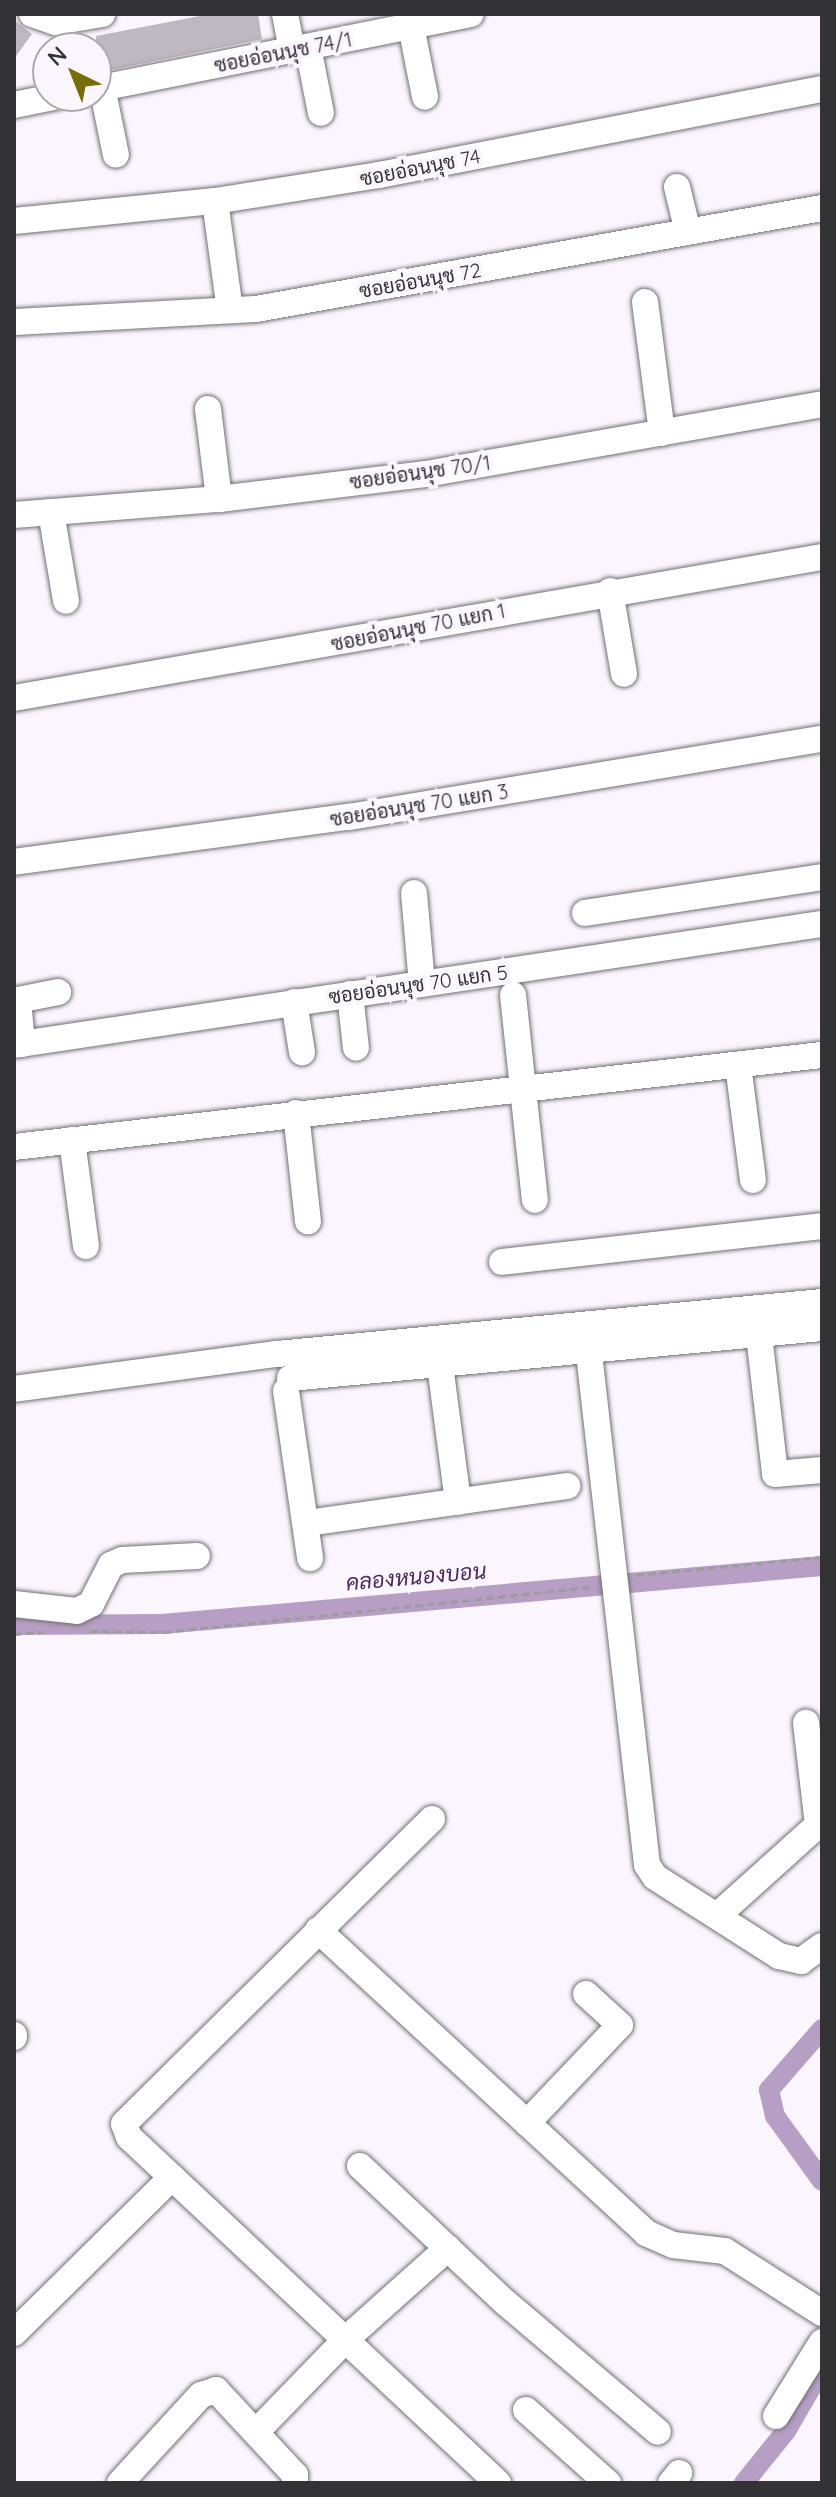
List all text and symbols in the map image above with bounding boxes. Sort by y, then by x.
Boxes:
street label: ซอยอ่อนนุช 74/1 [212,27,354,77]
north arrow [32,32,112,112]
text: N [42,40,72,72]
street label: ซอยอ่อนนุช 74 [358,144,482,190]
street label: ซอยอ่อนนุช 72 [357,257,483,303]
street label: ซอยอ่อนนุช 70/1 [348,450,492,494]
street label: ซอยอ่อนนุช 70 แยก 1 [329,598,507,656]
street label: ซอยอ่อนนุช 70 แยก 3 [328,779,510,831]
street label: ซอยอ่อนนุช 70 แยก 5 [327,960,509,1008]
water label: คลองหนองบอน [345,1558,487,1596]

